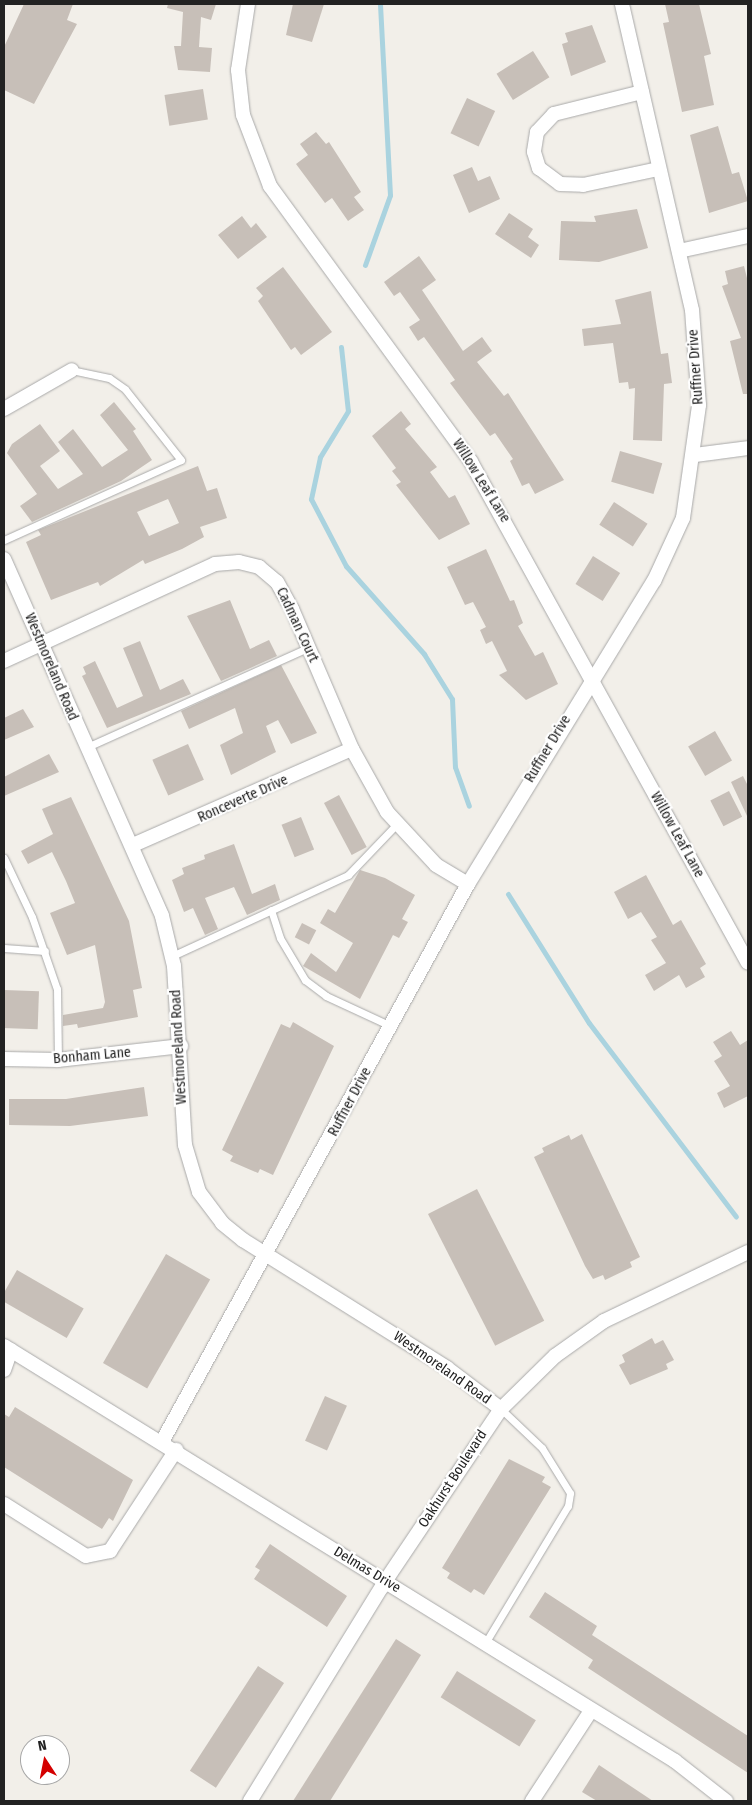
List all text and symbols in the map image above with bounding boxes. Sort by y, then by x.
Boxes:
street label: Ruffner Drive [685,329,707,405]
street label: Willow Leaf Lane [449,436,513,526]
street label: Cadman Court [272,585,322,665]
street label: Westmoreland Road [21,611,81,723]
street label: Ruffner Drive [521,712,575,786]
street label: Ronceverte Drive [195,772,291,826]
street label: Willow Leaf Lane [646,789,708,881]
street label: Westmoreland Road [168,989,190,1105]
street label: Bonham Lane [52,1044,132,1068]
street label: Ruffner Drive [325,1065,375,1139]
street label: Westmoreland Road [390,1328,494,1408]
street label: Oakhurst Boulevard [415,1427,491,1531]
street label: Delmas Drive [330,1543,404,1597]
north arrow [20,1735,70,1785]
text: N [36,1737,48,1755]

